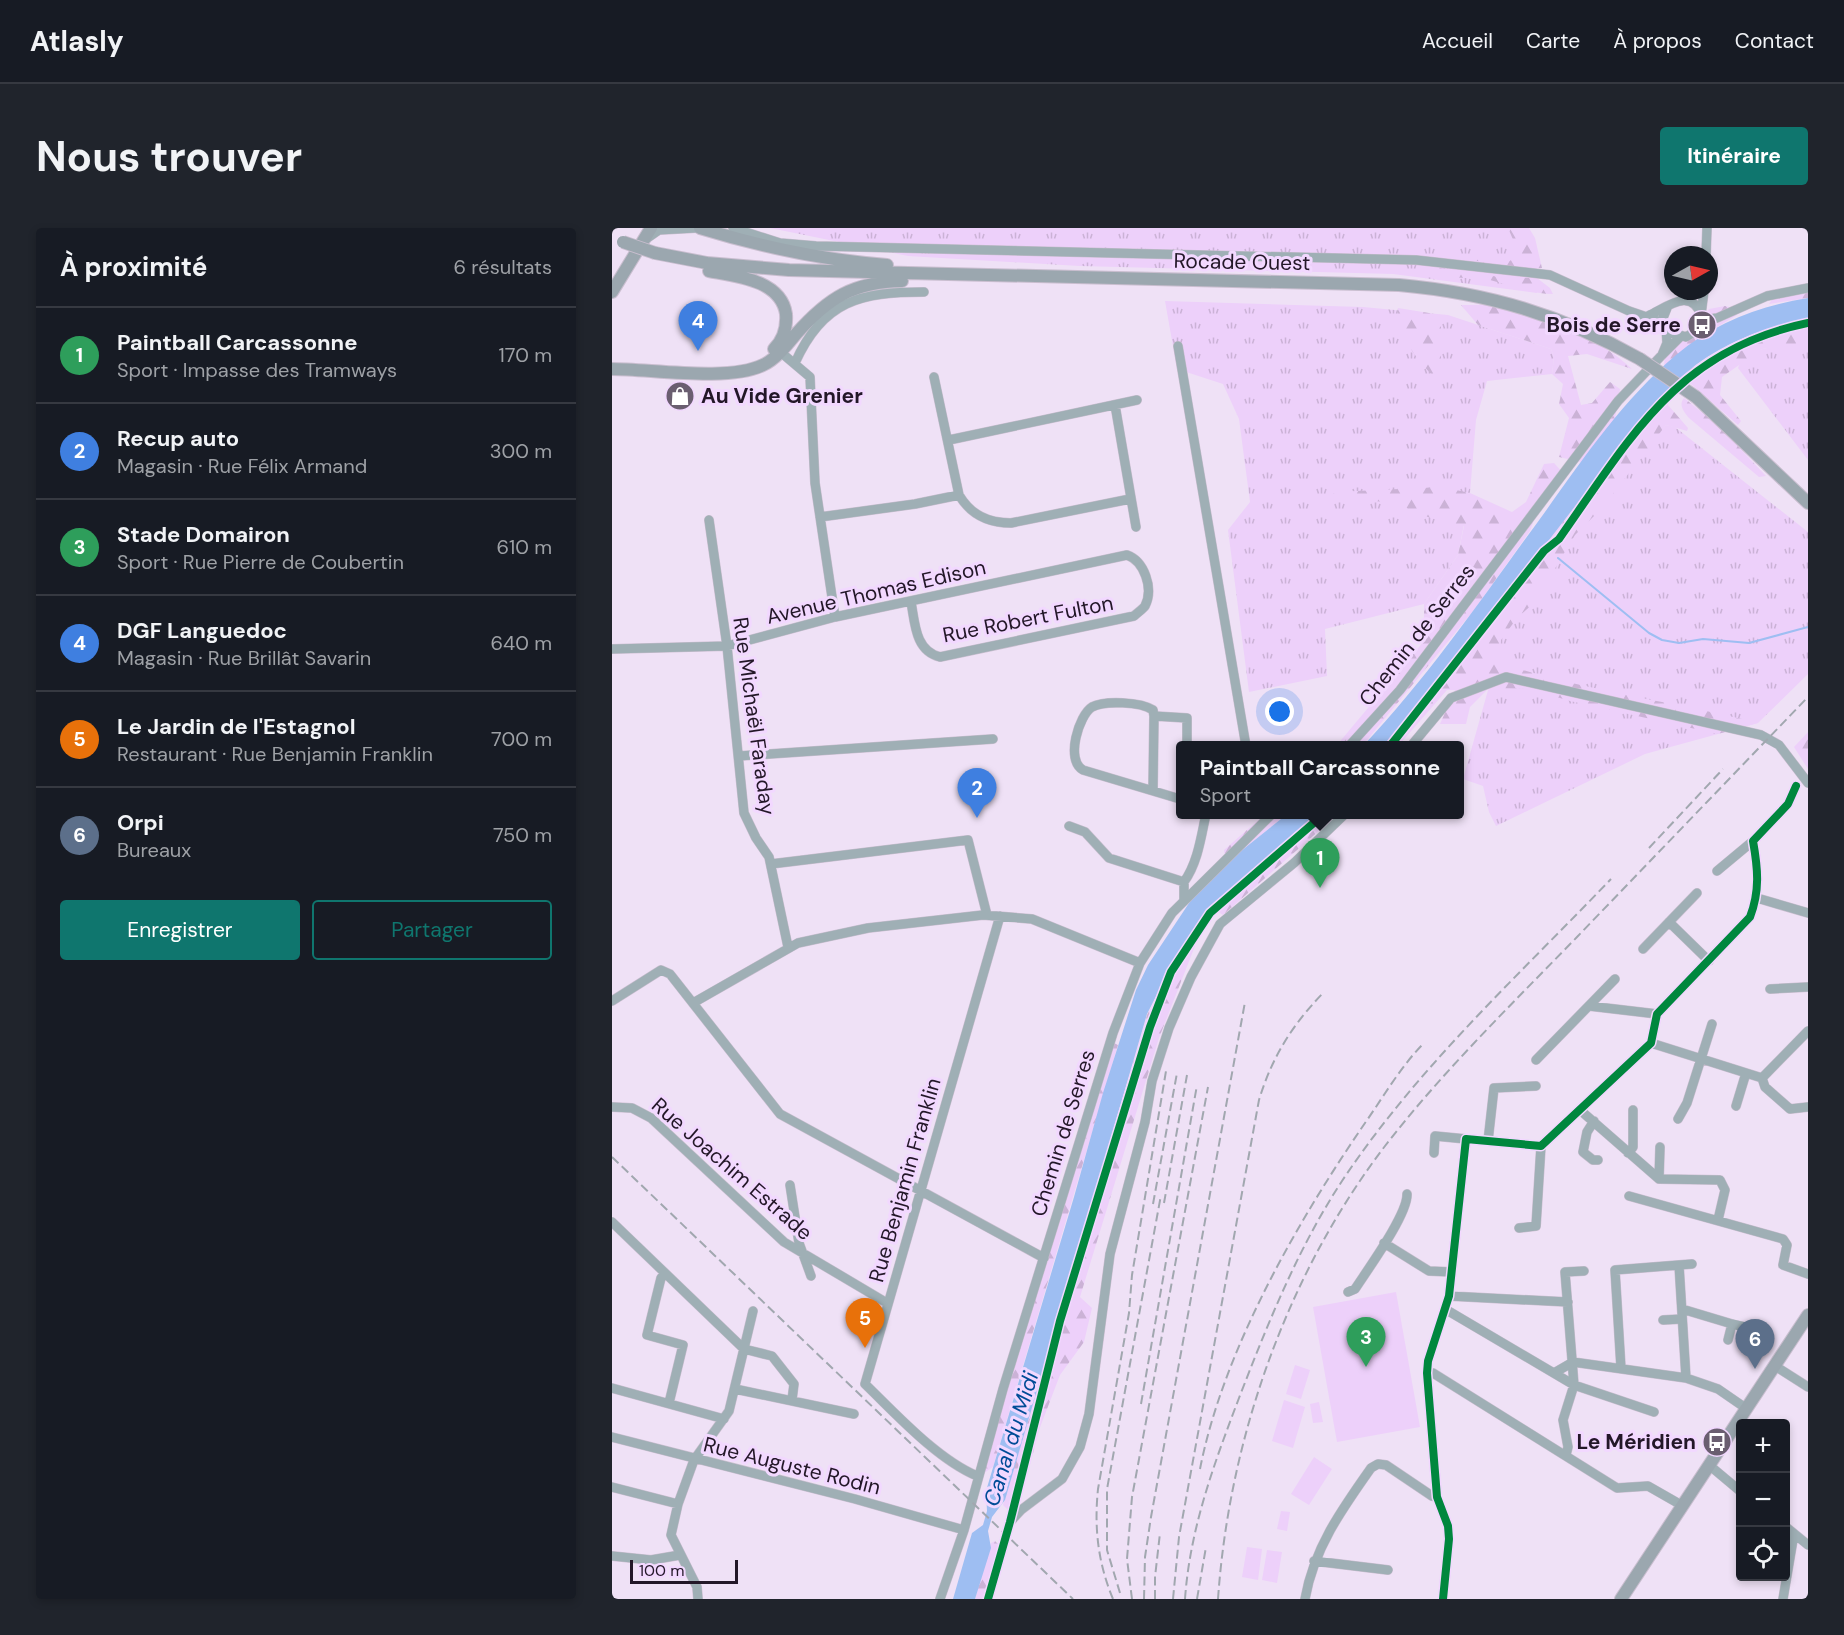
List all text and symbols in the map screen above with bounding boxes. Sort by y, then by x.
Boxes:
text: Atlasly [30,23,124,60]
text: Accueil [1422,27,1493,55]
text: Carte [1526,27,1580,55]
text: À propos [1613,27,1702,55]
text: Contact [1735,27,1814,55]
button: Itinéraire [1660,127,1808,185]
text: Nous trouver [36,129,302,184]
north arrow [1664,246,1718,300]
street label: Rocade Ouest [1173,247,1311,277]
text: À proximité [60,250,207,284]
text: 6 résultats [453,254,552,280]
pin: 4 [678,302,718,351]
bus stop icon: Bois de Serre [1686,309,1718,341]
place label: Bois de Serre [1547,311,1681,339]
text: Paintball Carcassonne [117,328,357,357]
text: 1 [76,342,83,368]
text: 170 m [499,342,552,368]
text: Sport · Impasse des Tramways [117,357,397,383]
shop icon: Au Vide Grenier [664,380,696,412]
place label: Au Vide Grenier [701,382,863,410]
text: Recup auto [117,424,239,453]
text: 2 [74,438,85,464]
text: 300 m [490,438,552,464]
text: Magasin · Rue Félix Armand [117,453,367,479]
text: Stade Domairon [117,520,290,549]
text: 3 [73,534,86,560]
text: 610 m [496,534,552,560]
text: Sport · Rue Pierre de Coubertin [117,549,404,575]
street label: Avenue Thomas Edison [763,553,989,631]
street label: Chemin de Serres [1353,558,1481,712]
street label: Rue Robert Fulton [940,589,1116,649]
street label: Rue Michaël Faraday [726,615,782,817]
text: DGF Languedoc [117,616,287,645]
text: 4 [73,630,86,656]
text: 640 m [490,630,552,656]
text: Magasin · Rue Brillât Savarin [117,645,371,671]
your location [1265,697,1294,726]
text: Le Jardin de l'Estagnol [117,712,356,741]
text: 5 [73,726,86,752]
text: 700 m [491,726,552,752]
text: Restaurant · Rue Benjamin Franklin [117,741,433,767]
popup [1176,741,1464,819]
text: Paintball Carcassonne [1200,753,1440,782]
pin: 2 [958,768,997,818]
text: Sport [1200,782,1251,808]
text: Orpi [117,808,164,837]
text: 6 [73,822,86,848]
text: 750 m [493,822,552,848]
text: Bureaux [117,837,191,863]
pin: 1 [1300,838,1340,888]
button: Enregistrer [60,900,300,960]
button: Partager [312,900,552,960]
street label: Chemin de Serres [1024,1046,1102,1220]
street label: Rue Benjamin Franklin [862,1075,948,1285]
street label: Rue Joachim Estrade [646,1091,818,1247]
pin: 5 [846,1298,884,1348]
pin: 3 [1346,1318,1386,1367]
pin: 6 [1736,1320,1774,1369]
water label: Canal du Midi [977,1368,1045,1510]
map controls [1736,1419,1790,1581]
button: + [1736,1419,1790,1473]
bus stop icon: Le Méridien [1701,1426,1733,1458]
place label: Le Méridien [1576,1428,1696,1456]
street label: Rue Auguste Rodin [701,1430,883,1502]
button: − [1736,1473,1790,1527]
button: locate [1736,1527,1790,1581]
scale bar [630,1557,738,1584]
text: 100 m [639,1560,684,1581]

